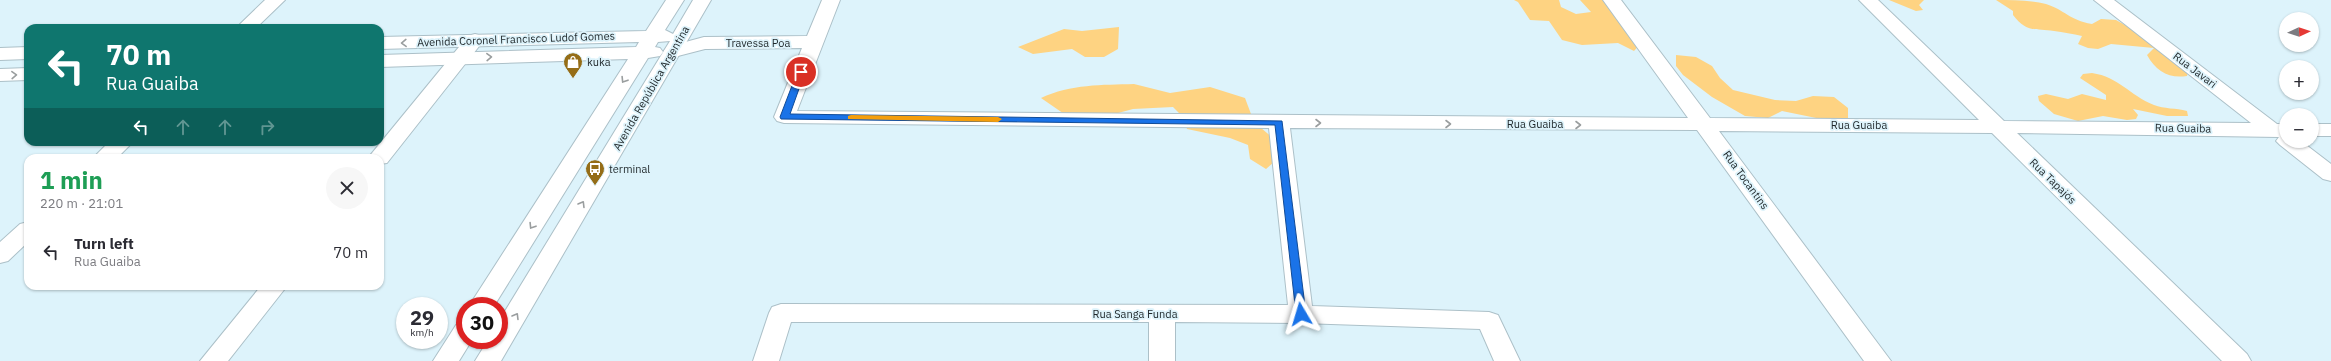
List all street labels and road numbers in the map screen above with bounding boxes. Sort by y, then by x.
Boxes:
street label: Avenida República Argentina [610,23,692,153]
street label: Avenida Coronel Francisco Ludof Gomes [417,29,615,49]
street label: Travessa Poa [726,36,790,50]
street label: Rua Javari [2170,49,2220,91]
street label: Rua Guaiba [1507,117,1563,131]
street label: Rua Guaiba [1831,118,1887,132]
street label: Rua Guaiba [2155,121,2212,135]
street label: Rua Tocantins [1720,148,1772,212]
street label: Rua Tapajós [2027,155,2079,207]
street label: Rua Sanga Funda [1092,307,1178,321]

